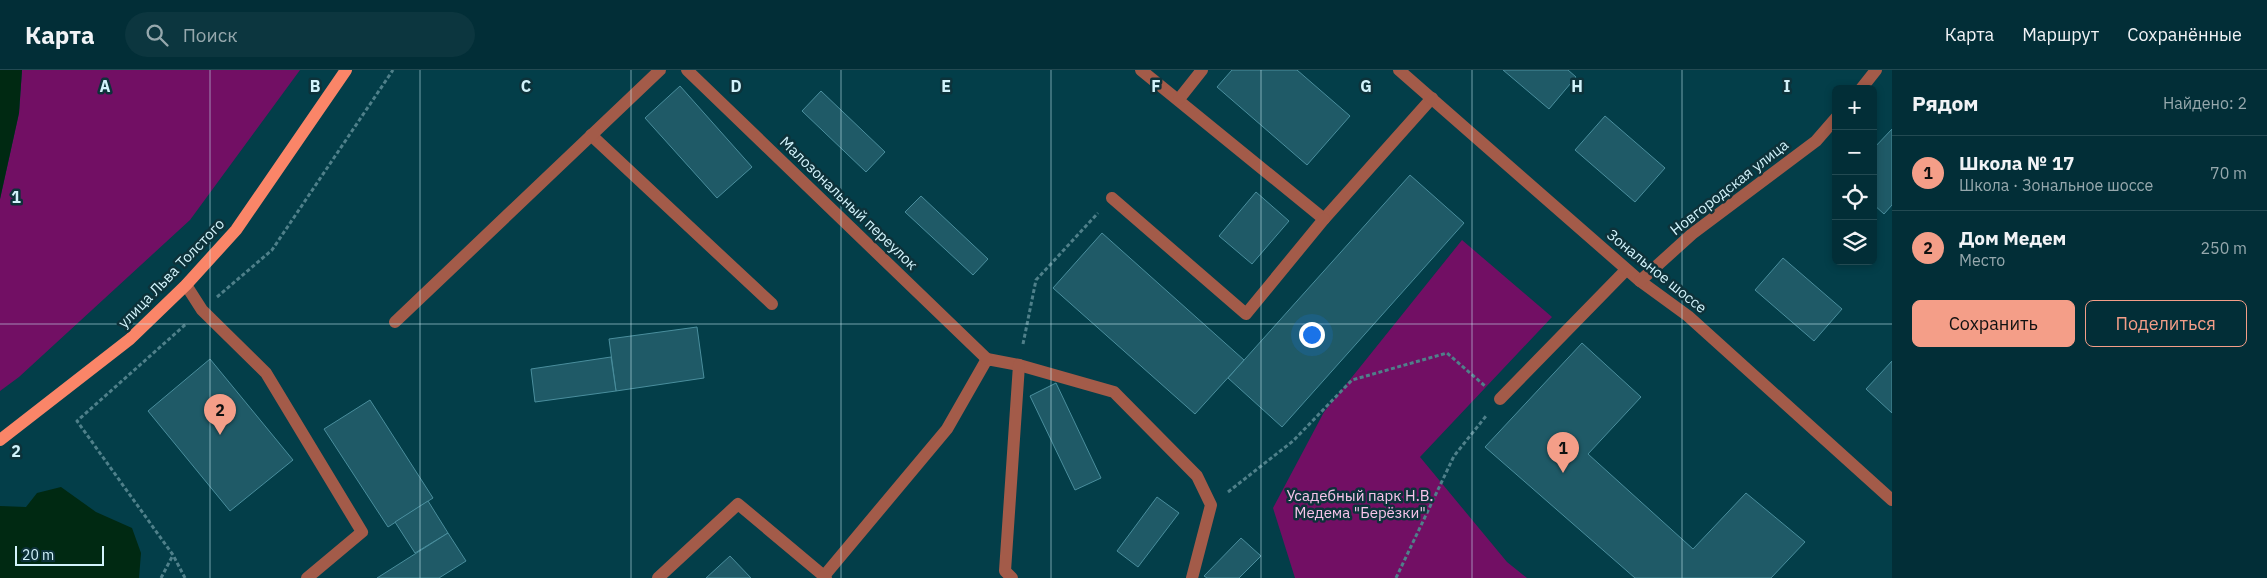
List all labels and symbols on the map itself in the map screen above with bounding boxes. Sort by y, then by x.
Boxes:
text: A [100,76,111,96]
text: B [310,76,321,96]
text: C [521,76,531,96]
text: D [730,76,742,96]
text: E [941,76,951,96]
text: F [1151,76,1161,96]
text: G [1360,76,1372,96]
text: H [1571,76,1583,96]
text: I [1784,76,1791,96]
street label: Малозональный переулок [776,132,922,274]
street label: Новгородская улица [1666,135,1792,239]
text: 1 [11,187,21,207]
street label: улица Льва Толстого [114,214,228,332]
street label: Зональное шоссе [1603,225,1711,317]
your location [1299,322,1325,348]
pin: 2 [204,394,236,435]
pin: 1 [1547,432,1579,473]
text: 2 [11,441,21,461]
park label: Усадебный парк Н.В. Медема "Берёзки" [1287,486,1433,522]
scale bar [15,543,104,566]

